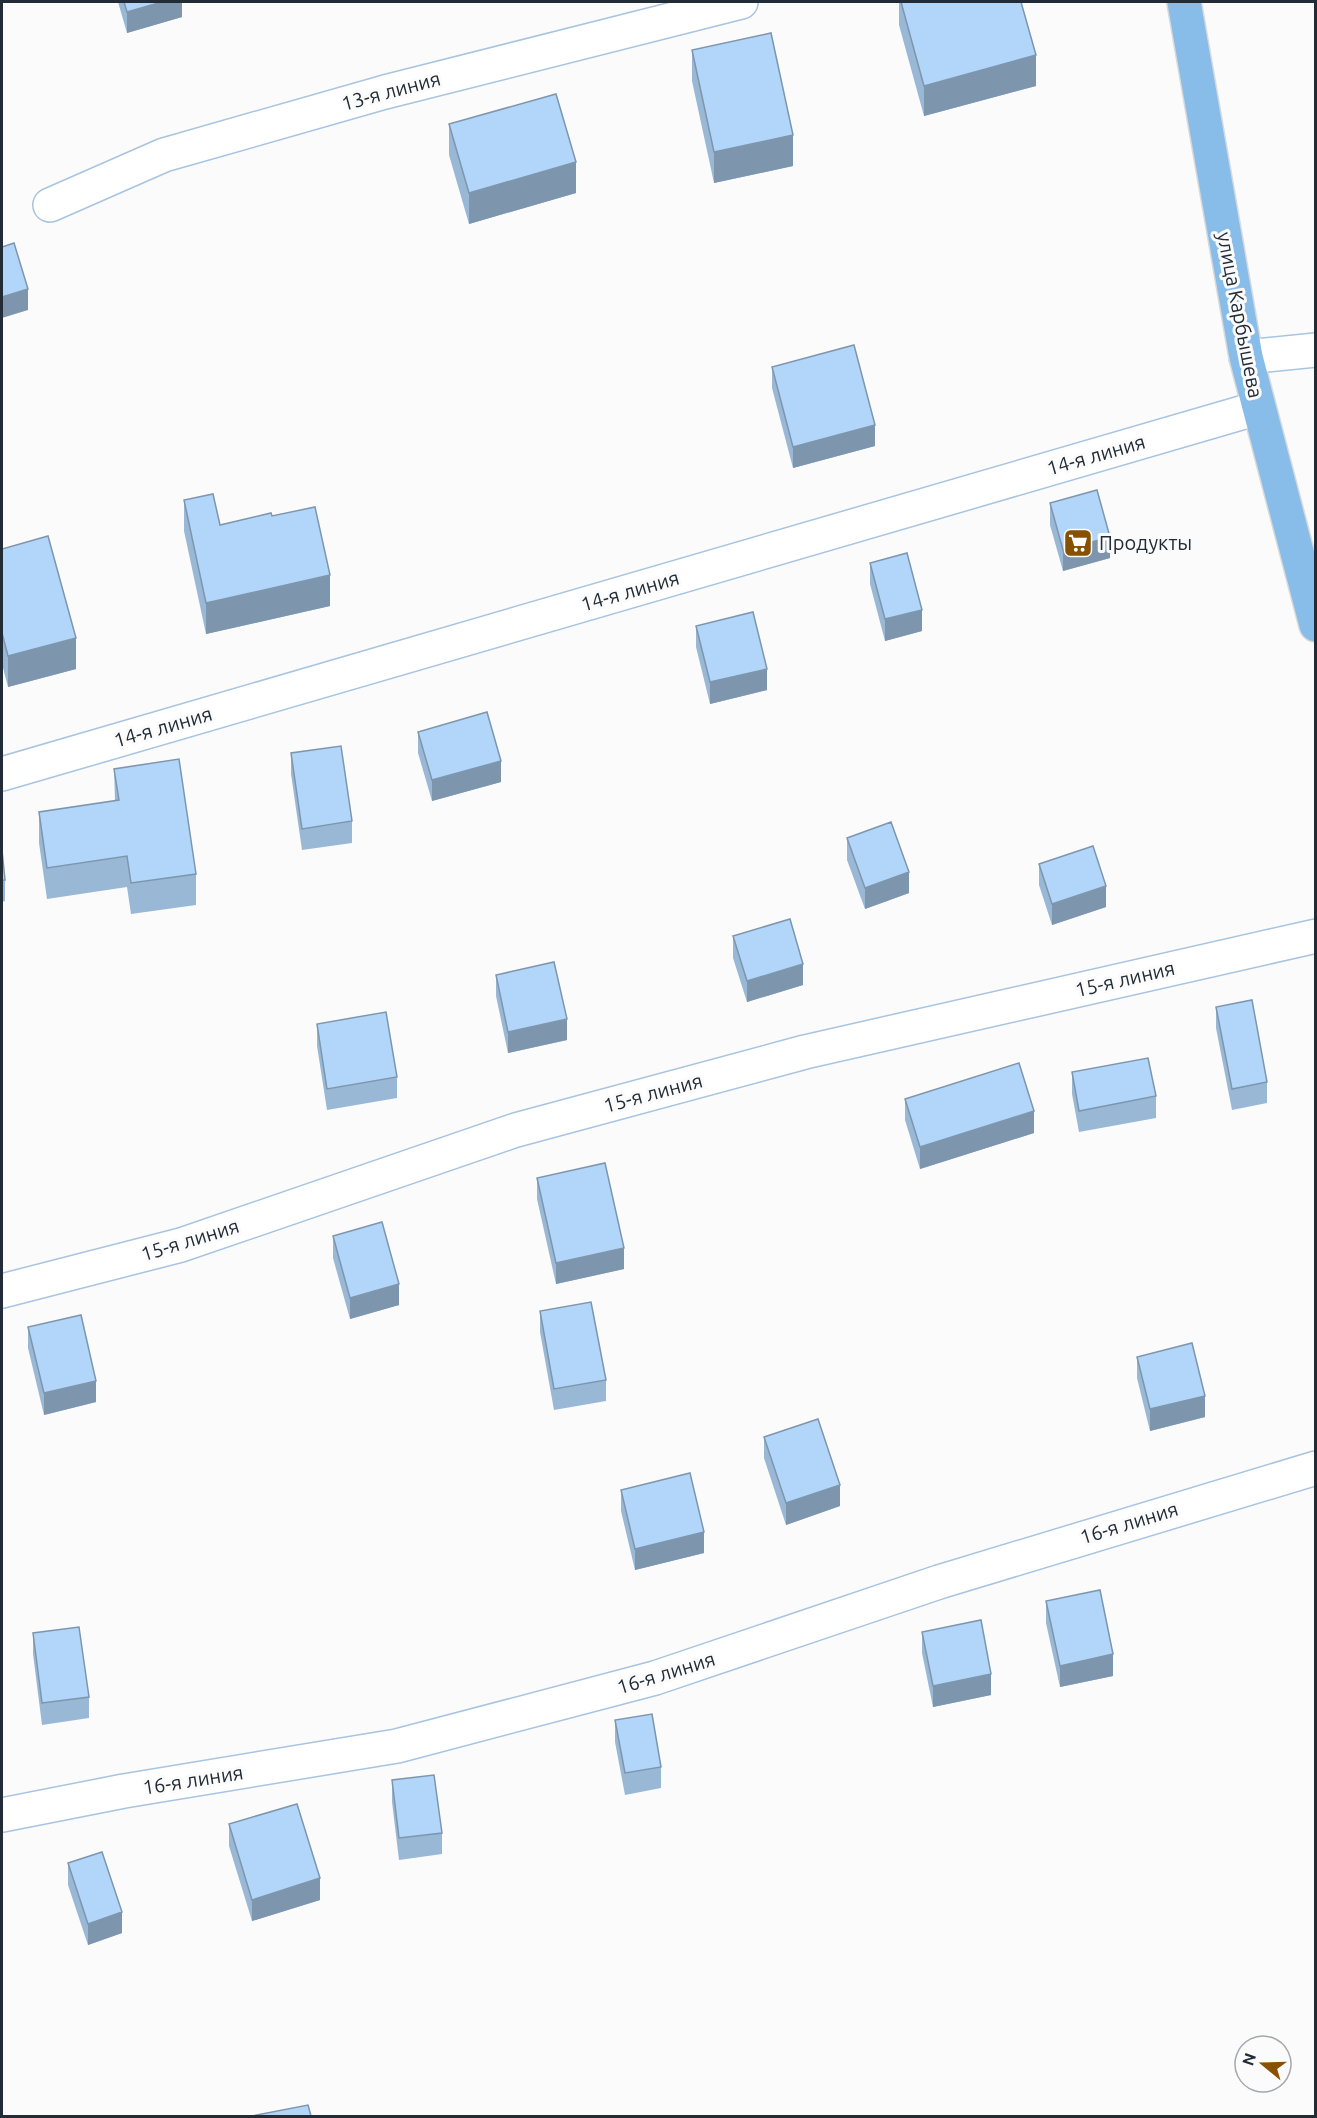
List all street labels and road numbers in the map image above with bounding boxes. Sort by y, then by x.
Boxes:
street label: 13-я линия [339,66,443,115]
street label: улица Карбышева [1213,230,1268,400]
street label: 14-я линия [1044,429,1148,480]
street label: 14-я линия [578,565,682,616]
street label: 14-я линия [111,701,215,752]
street label: 15-я линия [1073,956,1177,1001]
street label: 15-я линия [601,1068,705,1117]
street label: 15-я линия [138,1214,242,1265]
street label: 16-я линия [1077,1497,1181,1548]
street label: 16-я линия [614,1647,718,1698]
street label: 16-я линия [141,1760,245,1799]

